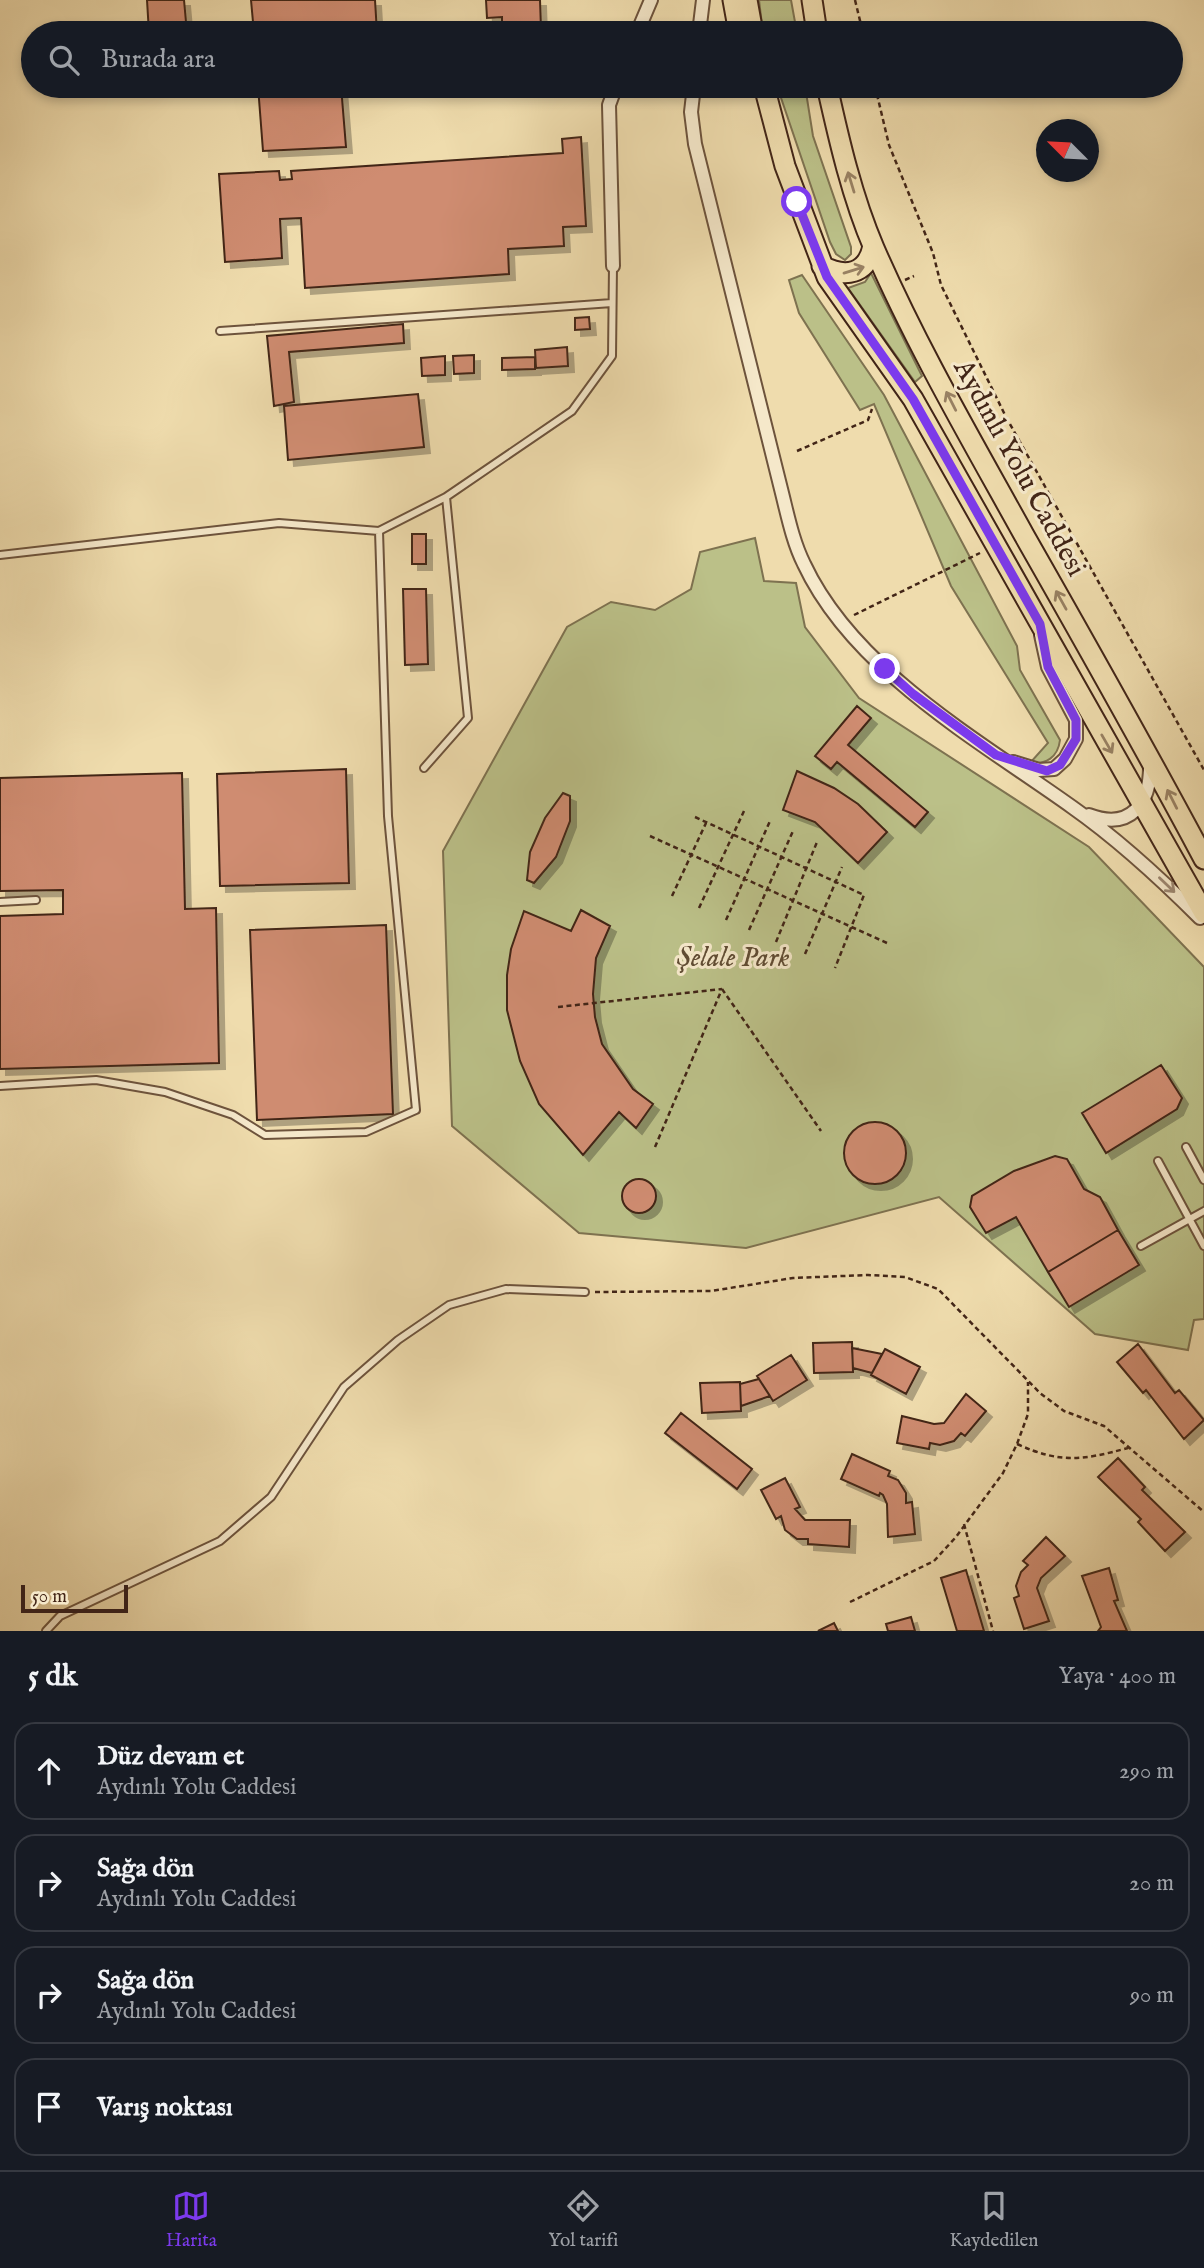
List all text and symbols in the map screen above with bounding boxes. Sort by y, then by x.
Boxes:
search box [21,21,1183,98]
icon: search [45,41,83,79]
text: Burada ara [101,43,215,76]
north arrow [1036,119,1099,182]
one-way arrow [844,171,857,193]
route start [781,186,812,217]
one-way arrow [842,263,864,276]
street label: Aydınlı Yolu Caddesi [944,353,1093,583]
one-way arrow [944,391,958,412]
one-way arrow [1054,590,1067,611]
route end [869,653,900,684]
one-way arrow [1100,734,1114,754]
one-way arrow [1165,789,1179,809]
one-way arrow [1158,877,1175,894]
park label: Şelale Park [677,941,789,976]
scale bar [21,1582,128,1614]
text: 50 m [32,1585,67,1609]
text: 5 dk [28,1658,77,1696]
text: Yaya · 400 m [1058,1662,1176,1691]
text: Düz devam et [97,1740,244,1773]
icon: ahead [30,1752,68,1790]
text: 290 m [1119,1757,1174,1786]
text: Aydınlı Yolu Caddesi [97,1773,296,1802]
text: Sağa dön [97,1852,194,1885]
icon: right [30,1864,68,1902]
text: 20 m [1129,1869,1174,1898]
text: Aydınlı Yolu Caddesi [97,1885,296,1914]
text: Sağa dön [97,1964,194,1997]
icon: right [30,1976,68,2014]
text: 90 m [1130,1981,1174,2010]
text: Aydınlı Yolu Caddesi [97,1997,296,2026]
icon: arrive [30,2088,68,2126]
text: Varış noktası [97,2091,233,2124]
tab: Harita [166,2187,217,2253]
tab: Yol tarifi [548,2187,618,2253]
tab: Kaydedilen [950,2187,1038,2253]

